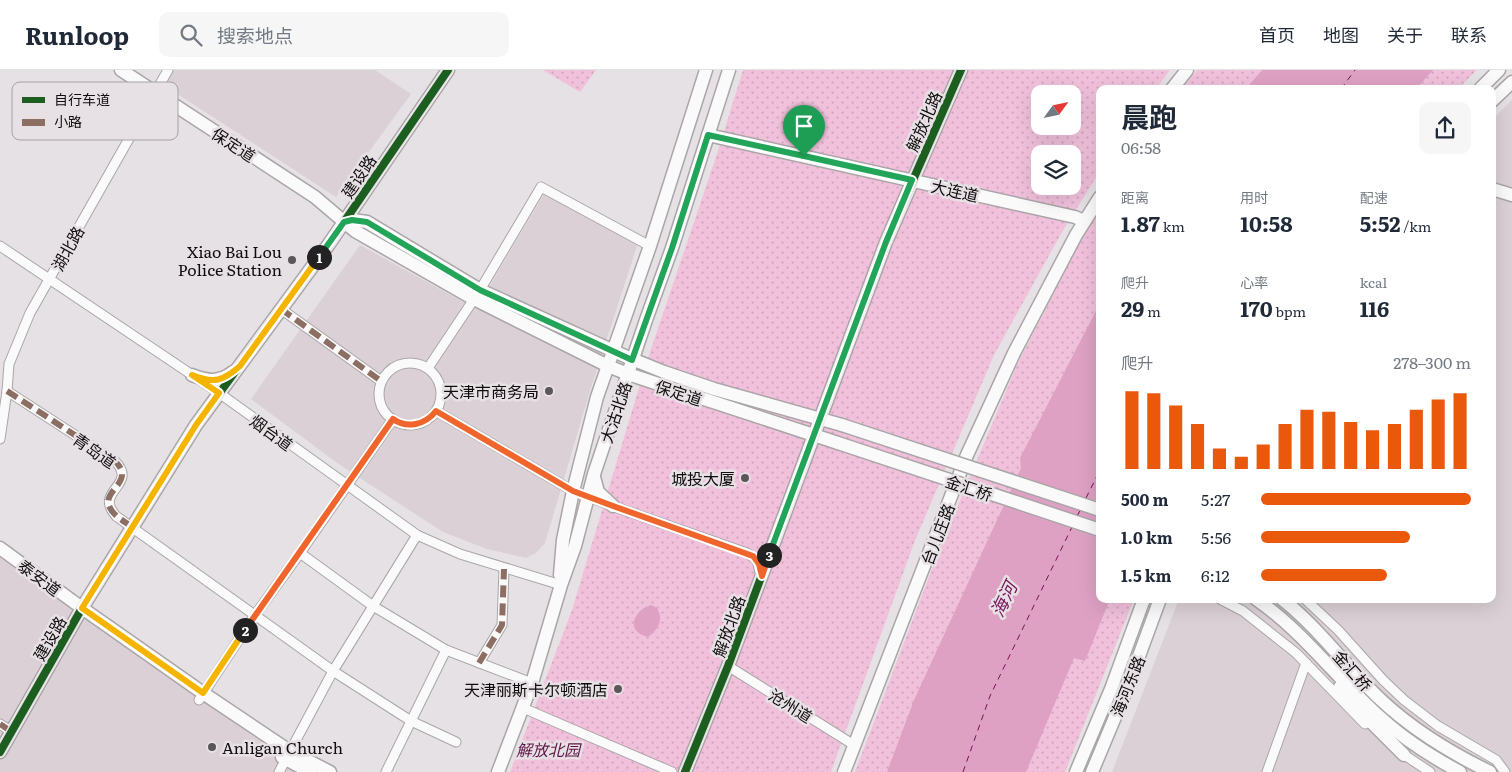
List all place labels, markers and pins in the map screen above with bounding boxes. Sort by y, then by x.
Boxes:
pin [783,105,825,156]
place label: Xiao Bai Lou Police Station [178,239,282,281]
pin: 1 [306,244,332,270]
marker: Xiao Bai Lou Police Station [286,254,298,266]
place label: 天津市商务局 [443,379,539,403]
marker: 天津市商务局 [543,385,555,397]
place label: 城投大厦 [671,466,735,490]
marker: 城投大厦 [739,472,751,484]
pin: 3 [756,542,782,568]
pin: 2 [232,618,258,642]
place label: 天津丽斯卡尔顿酒店 [464,677,608,701]
marker: 天津丽斯卡尔顿酒店 [612,683,624,695]
place label: Anligan Church [222,735,343,759]
marker: Anligan Church [206,741,218,753]

